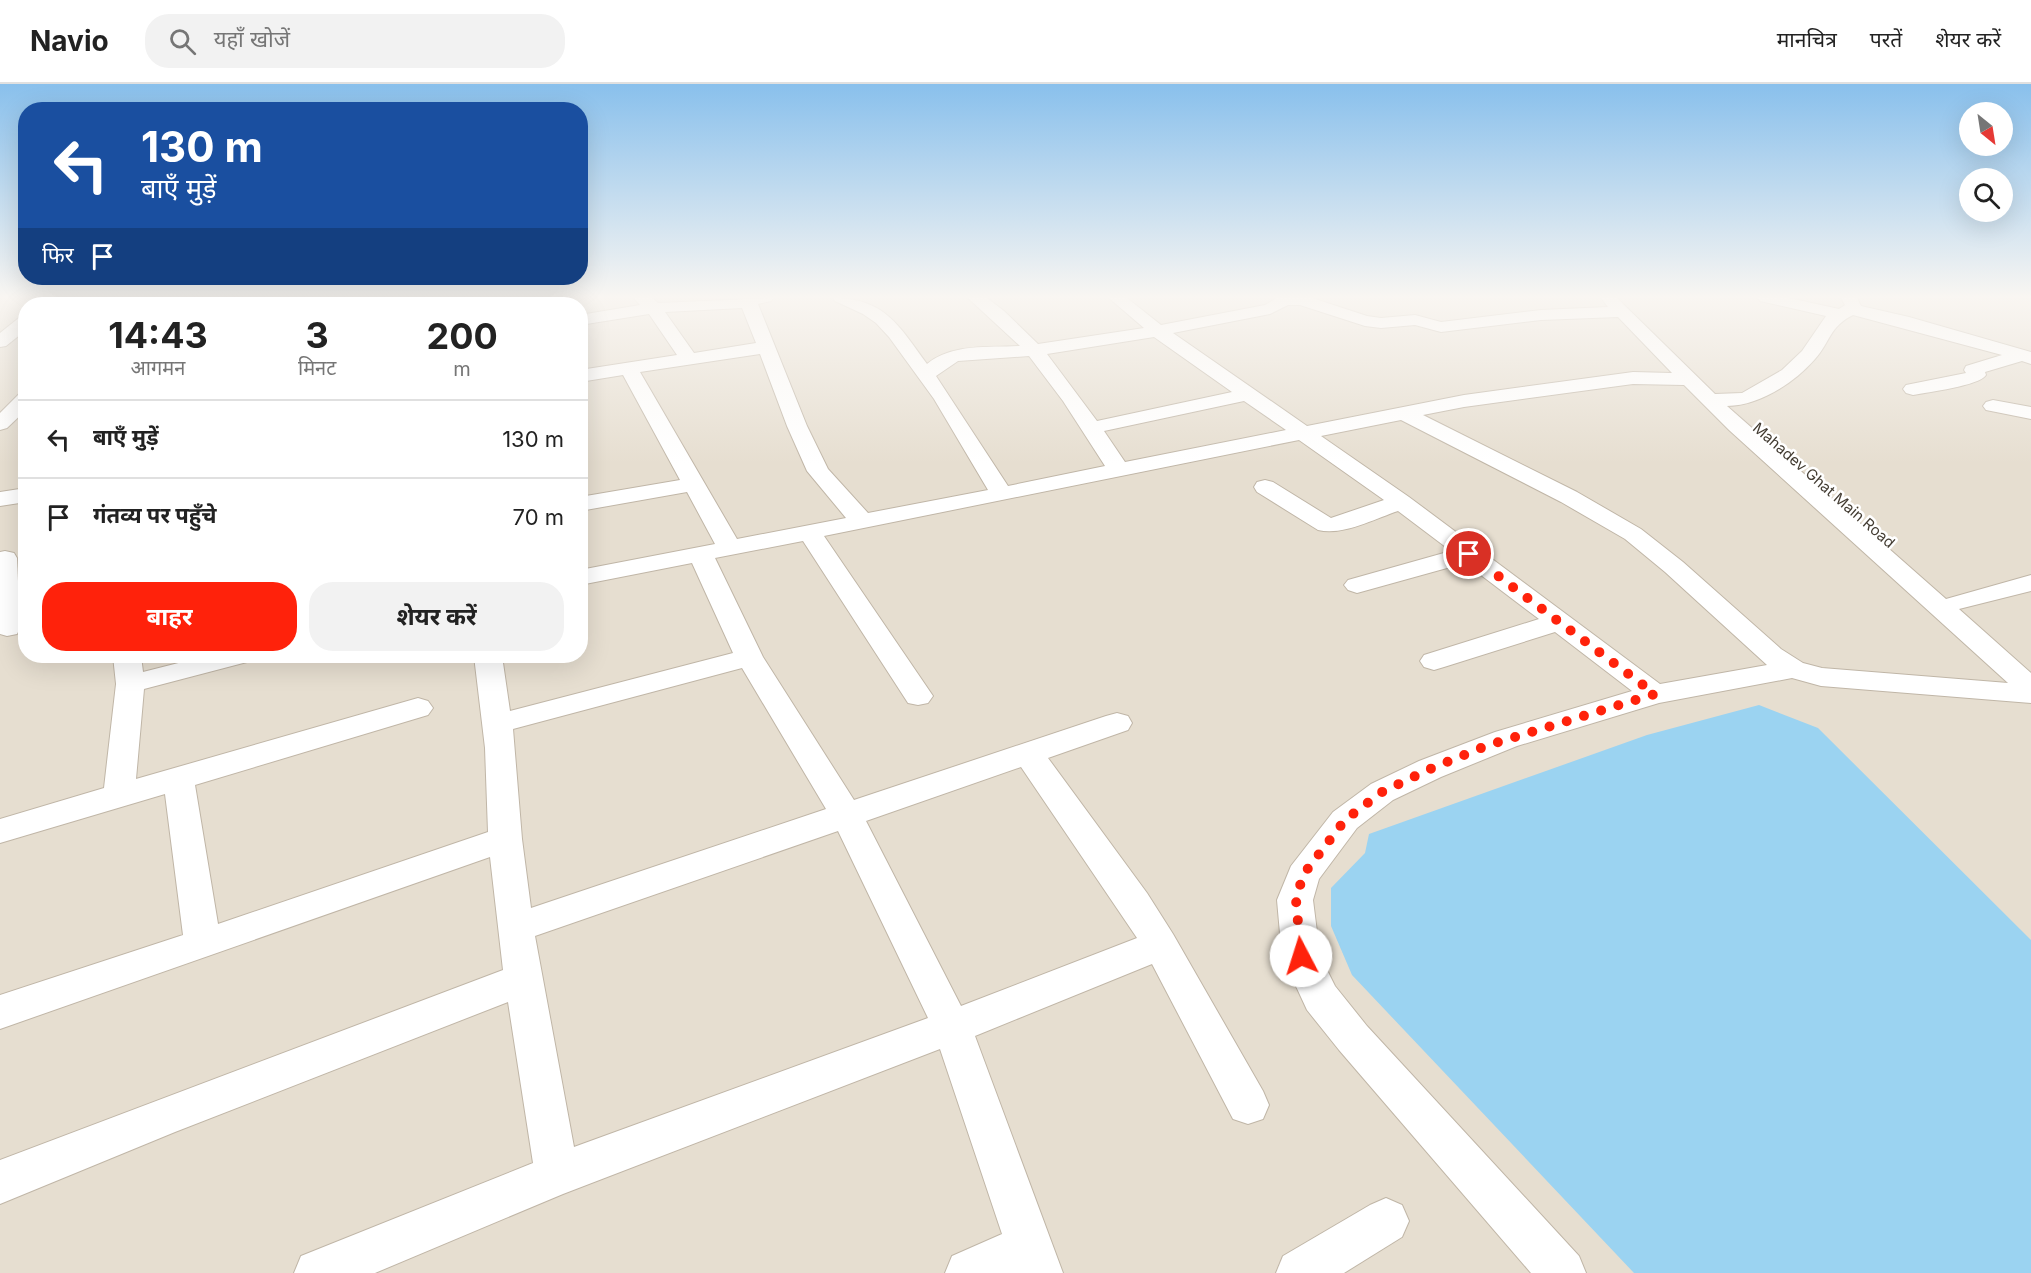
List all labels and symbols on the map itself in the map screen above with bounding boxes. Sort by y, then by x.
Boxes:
north arrow [1959,102,2013,156]
street label: Mahadev Ghat Main Road [1749,418,1899,552]
pin [1443,528,1494,579]
position arrow [1269,924,1333,988]

